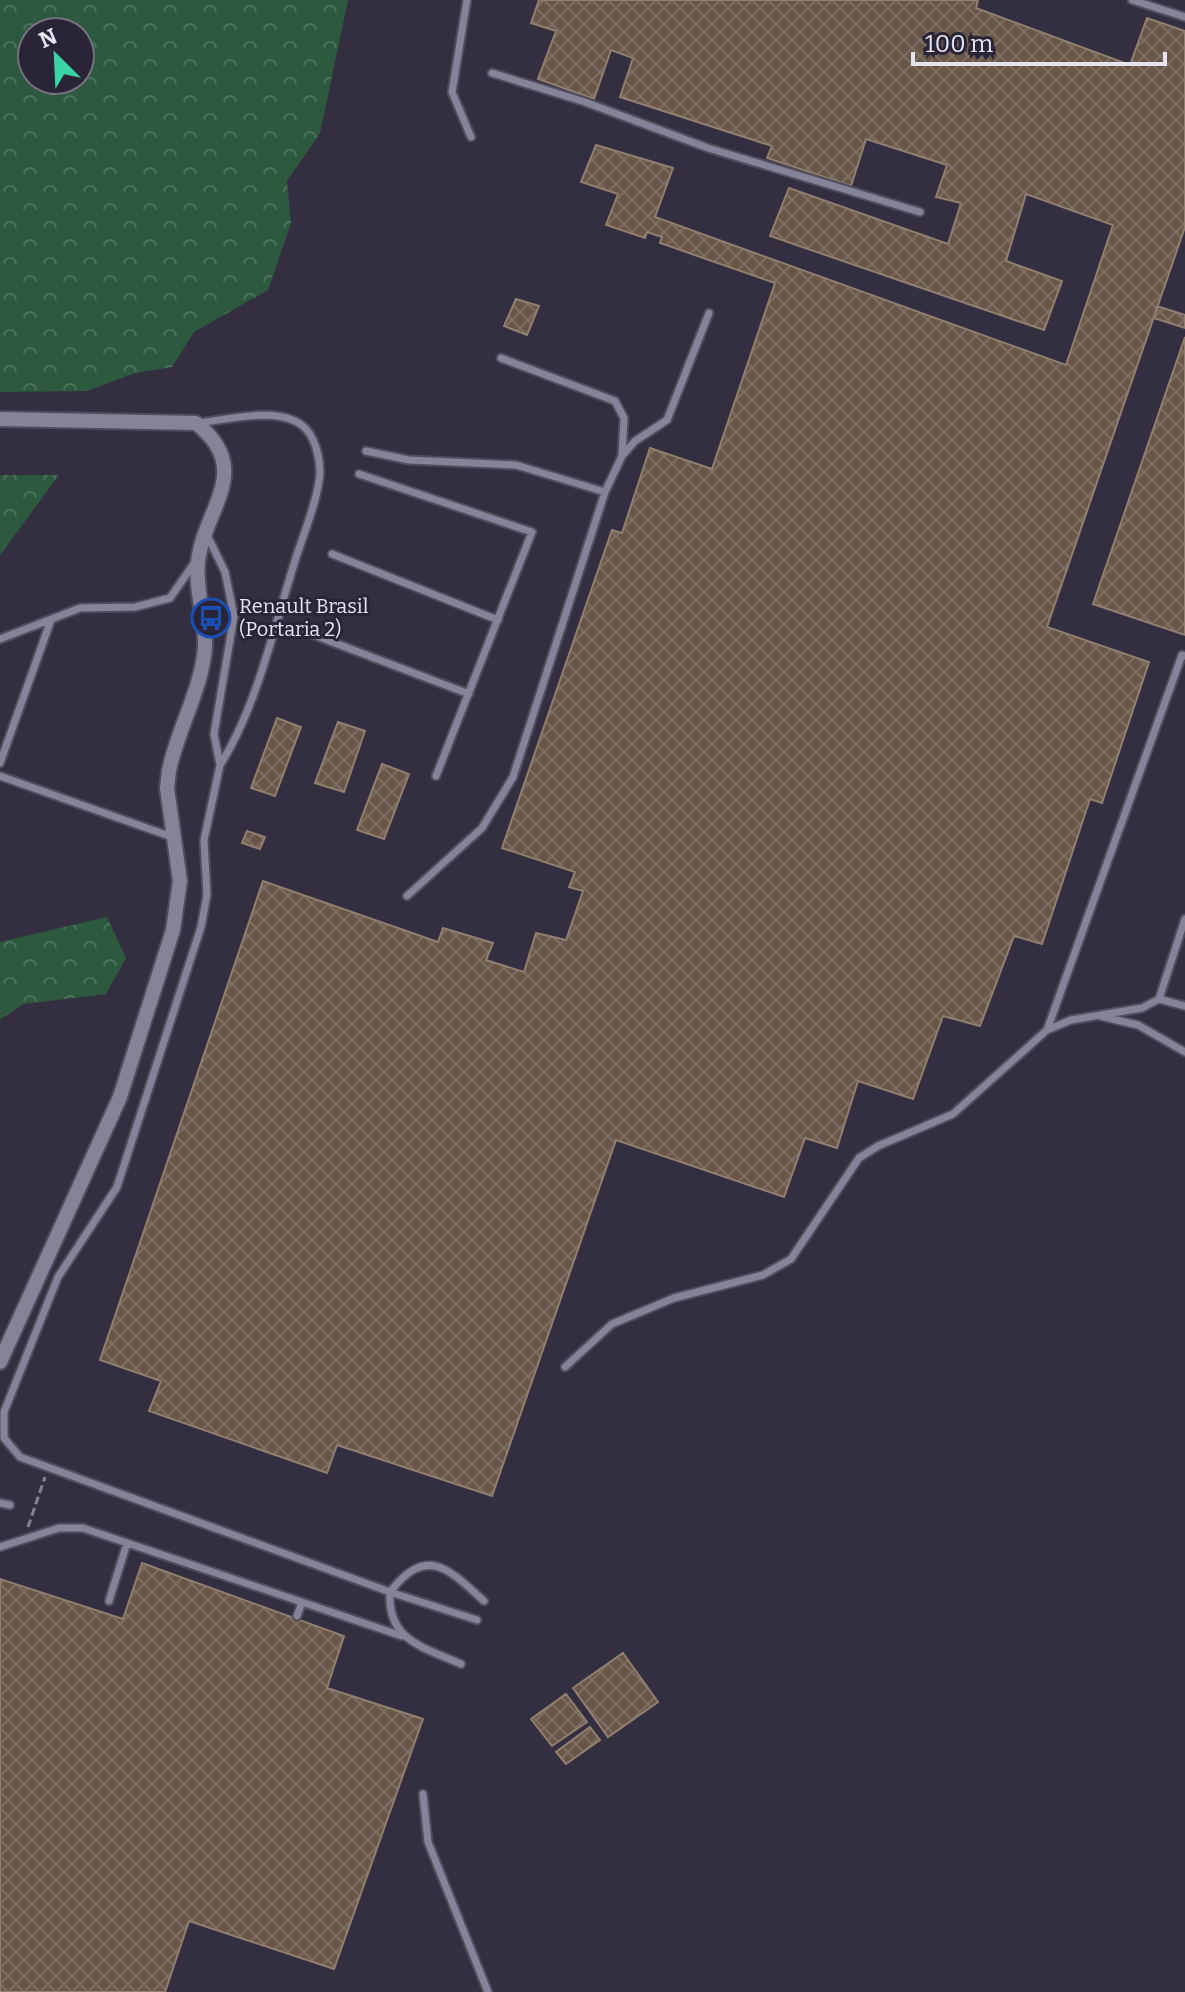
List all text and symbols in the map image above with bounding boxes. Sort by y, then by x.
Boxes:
north arrow [16,16,96,96]
scale bar [913,16,1165,66]
text: N [35,22,61,54]
text: 100 m [925,30,993,58]
place label: Renault Brasil (Portaria 2) [239,594,369,641]
bus stop icon: Renault Brasil (Portaria 2) [190,597,232,639]

